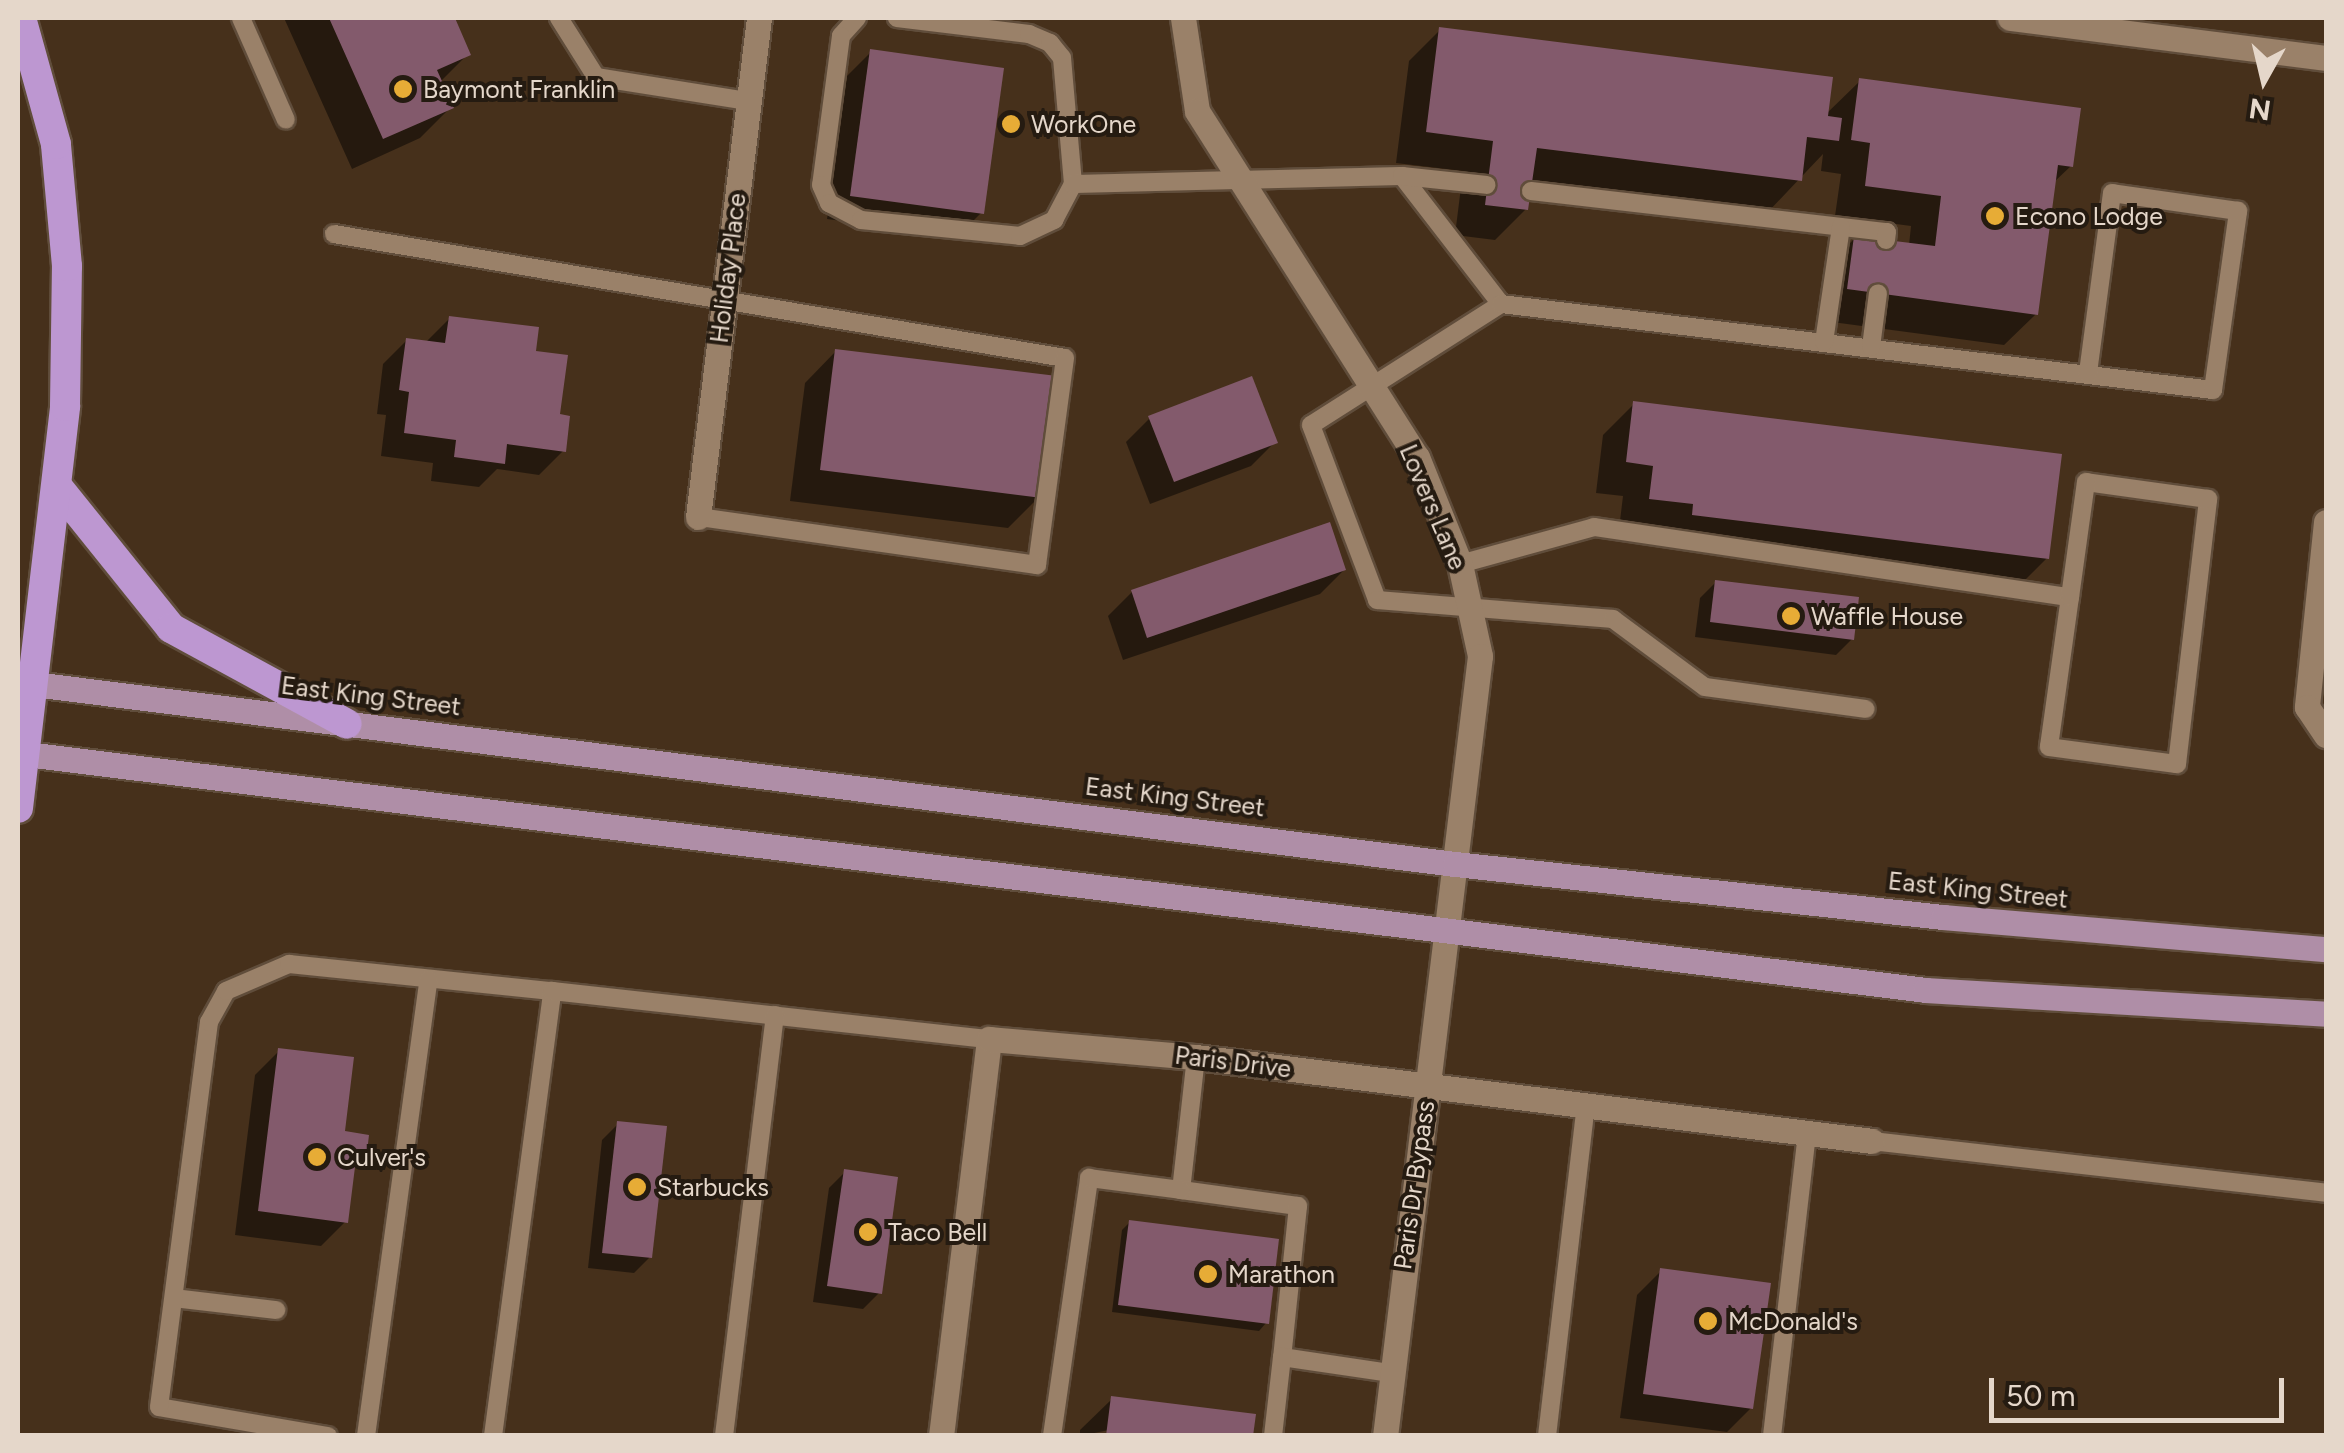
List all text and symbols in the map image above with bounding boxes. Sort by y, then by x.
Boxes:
north arrow [2214,30,2314,130]
place label: Baymont Franklin [423,74,615,104]
marker: Baymont Franklin [392,78,414,100]
text: N [2247,91,2273,128]
place label: WorkOne [1031,109,1136,139]
marker: WorkOne [1000,113,1022,135]
street label: Holiday Place [704,191,752,345]
place label: Econo Lodge [2015,201,2163,231]
marker: Econo Lodge [1984,205,2006,227]
street label: Lovers Lane [1393,440,1473,574]
place label: Waffle House [1811,601,1963,631]
marker: Waffle House [1780,605,1802,627]
street label: East King Street [280,670,462,722]
street label: East King Street [1084,771,1266,823]
street label: East King Street [1887,866,2069,914]
street label: Paris Drive [1173,1040,1293,1084]
street label: Paris Dr Bypass [1387,1099,1441,1271]
place label: Culver's [337,1142,426,1172]
marker: Culver's [306,1146,328,1168]
place label: Starbucks [657,1172,769,1202]
marker: Starbucks [626,1176,648,1198]
place label: Taco Bell [888,1217,987,1247]
marker: Taco Bell [857,1221,879,1243]
place label: Marathon [1228,1259,1335,1289]
marker: Marathon [1197,1263,1219,1285]
place label: McDonald's [1728,1306,1858,1336]
marker: McDonald's [1697,1310,1719,1332]
scale bar [1994,1358,2289,1420]
text: 50 m [2006,1377,2075,1414]

